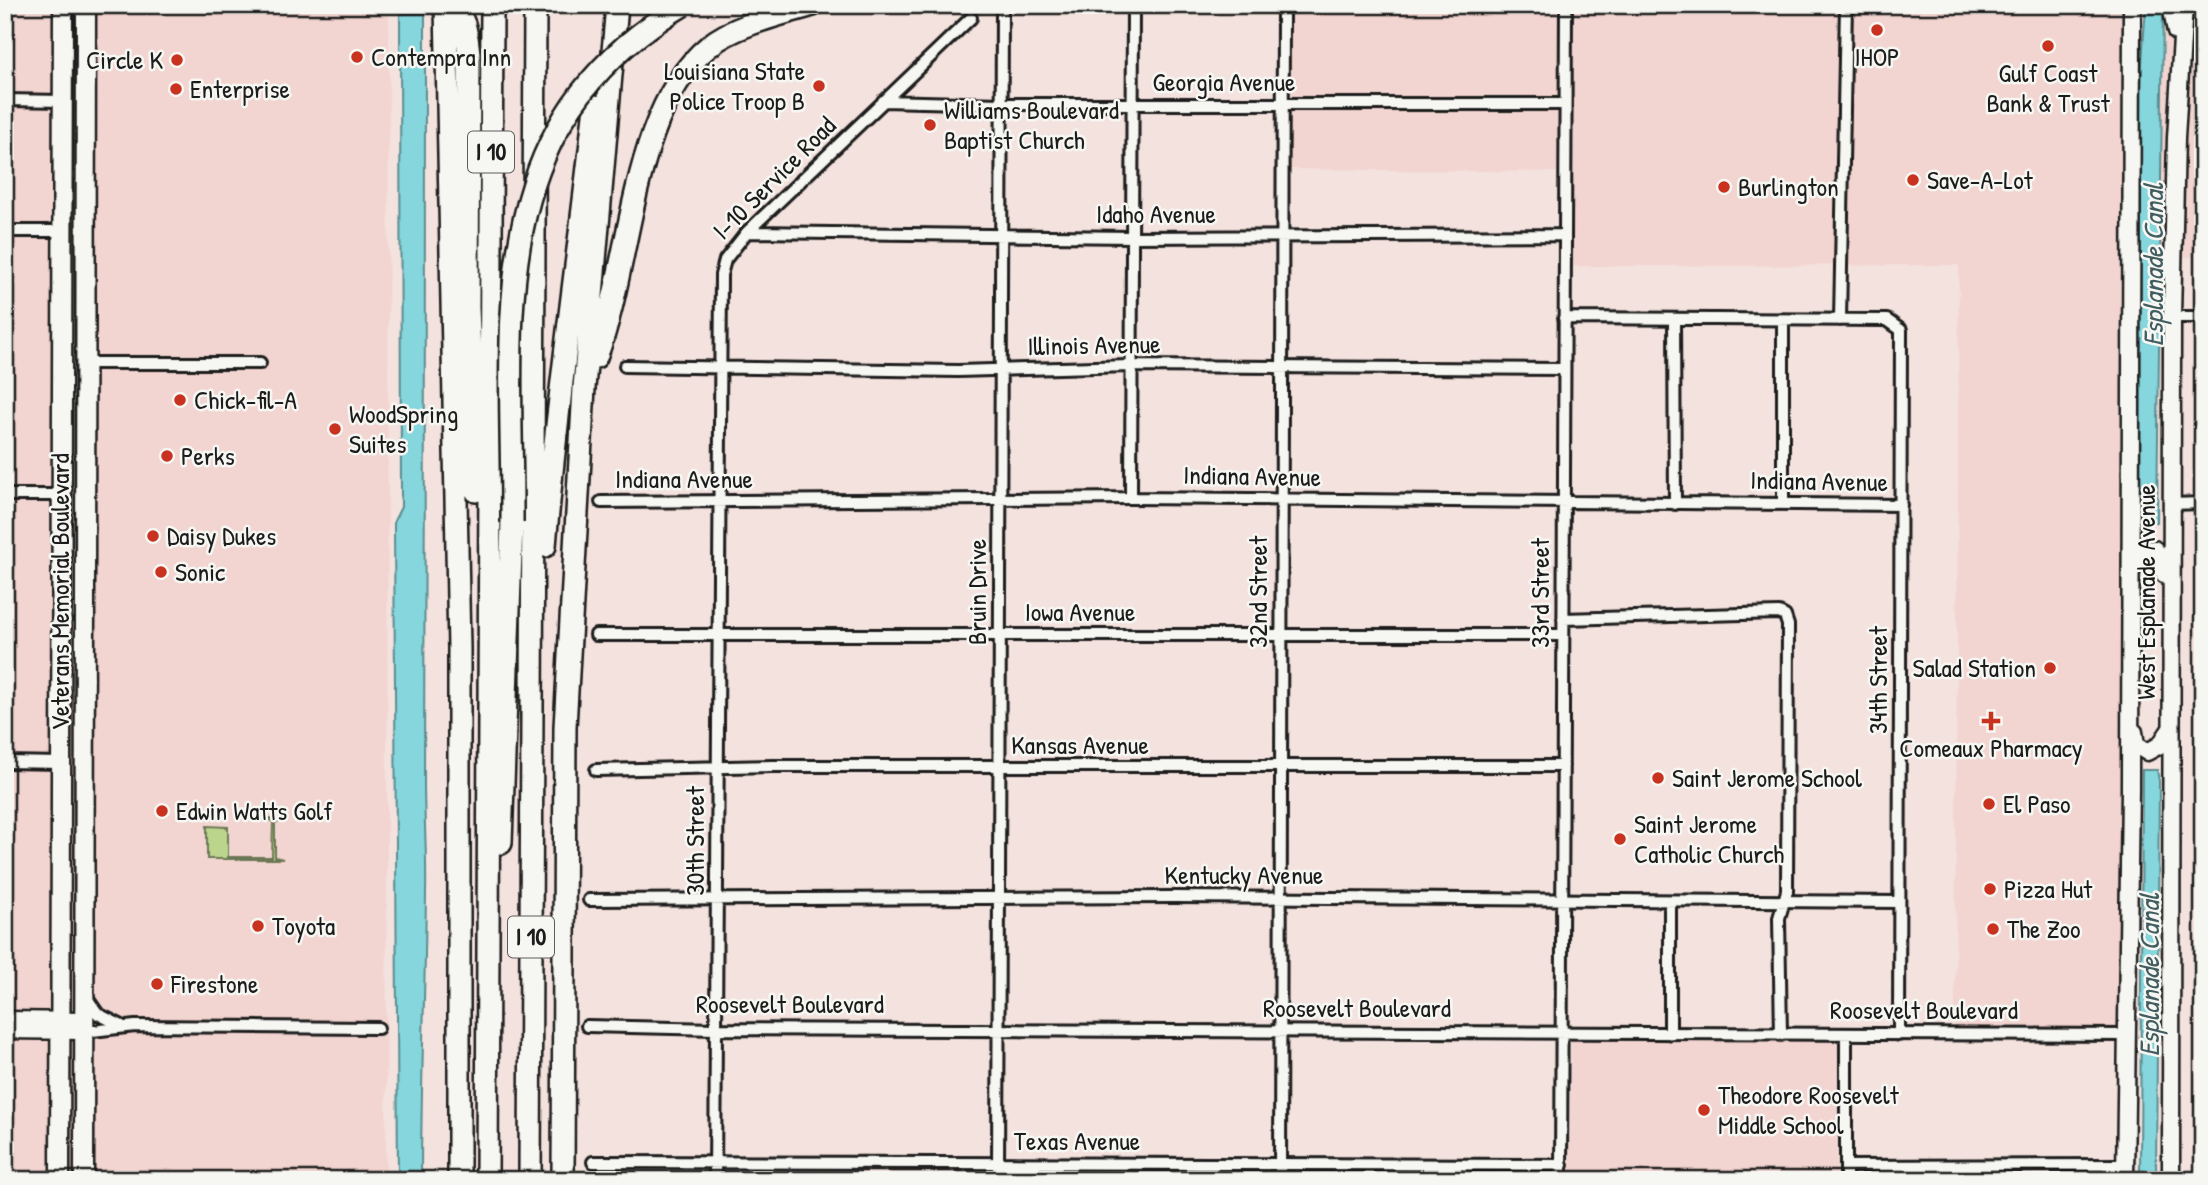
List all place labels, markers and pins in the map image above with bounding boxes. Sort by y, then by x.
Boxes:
marker: IHOP [1869,22,1885,38]
marker: Gulf Coast Bank & Trust [2040,38,2056,54]
place label: Contempra Inn [371,39,511,74]
place label: IHOP [1854,39,1900,74]
place label: Circle K [86,42,163,77]
marker: Contempra Inn [349,49,365,65]
marker: Circle K [169,52,185,68]
place label: Louisiana State Police Troop B [664,53,805,118]
place label: Gulf Coast Bank & Trust [1986,55,2111,120]
place label: Enterprise [190,71,290,106]
marker: Louisiana State Police Troop B [811,78,827,94]
marker: Enterprise [168,81,184,97]
place label: Williams Boulevard Baptist Church [944,92,1119,157]
marker: Williams Boulevard Baptist Church [922,117,938,133]
place label: Save-A-Lot [1927,162,2034,197]
place label: Burlington [1738,169,1839,204]
marker: Save-A-Lot [1905,172,1921,188]
marker: Burlington [1716,179,1732,195]
place label: Chick-fil-A [194,382,297,417]
marker: Chick-fil-A [172,392,188,408]
place label: WoodSpring Suites [349,396,458,461]
marker: WoodSpring Suites [327,421,343,437]
place label: Perks [181,438,235,473]
marker: Perks [159,448,175,464]
place label: Daisy Dukes [167,518,276,553]
marker: Daisy Dukes [145,528,161,544]
place label: Sonic [175,554,225,589]
marker: Sonic [153,564,169,580]
place label: Salad Station [1913,650,2036,685]
marker: Salad Station [2042,660,2058,676]
marker: Comeaux Pharmacy [1983,713,1999,729]
place label: Comeaux Pharmacy [1899,730,2083,765]
place label: Saint Jerome School [1672,760,1862,795]
marker: Saint Jerome School [1650,770,1666,786]
place label: El Paso [2003,786,2071,821]
place label: Edwin Watts Golf [176,793,333,828]
marker: El Paso [1981,796,1997,812]
marker: Edwin Watts Golf [154,803,170,819]
place label: Saint Jerome Catholic Church [1634,806,1784,871]
marker: Saint Jerome Catholic Church [1612,831,1628,847]
place label: Pizza Hut [2004,871,2093,906]
marker: Pizza Hut [1982,881,1998,897]
place label: Toyota [272,908,335,943]
place label: The Zoo [2007,911,2081,946]
marker: Toyota [250,918,266,934]
marker: The Zoo [1985,921,2001,937]
place label: Firestone [170,966,258,1001]
marker: Firestone [149,976,165,992]
place label: Theodore Roosevelt Middle School [1718,1077,1900,1142]
marker: Theodore Roosevelt Middle School [1696,1102,1712,1118]

